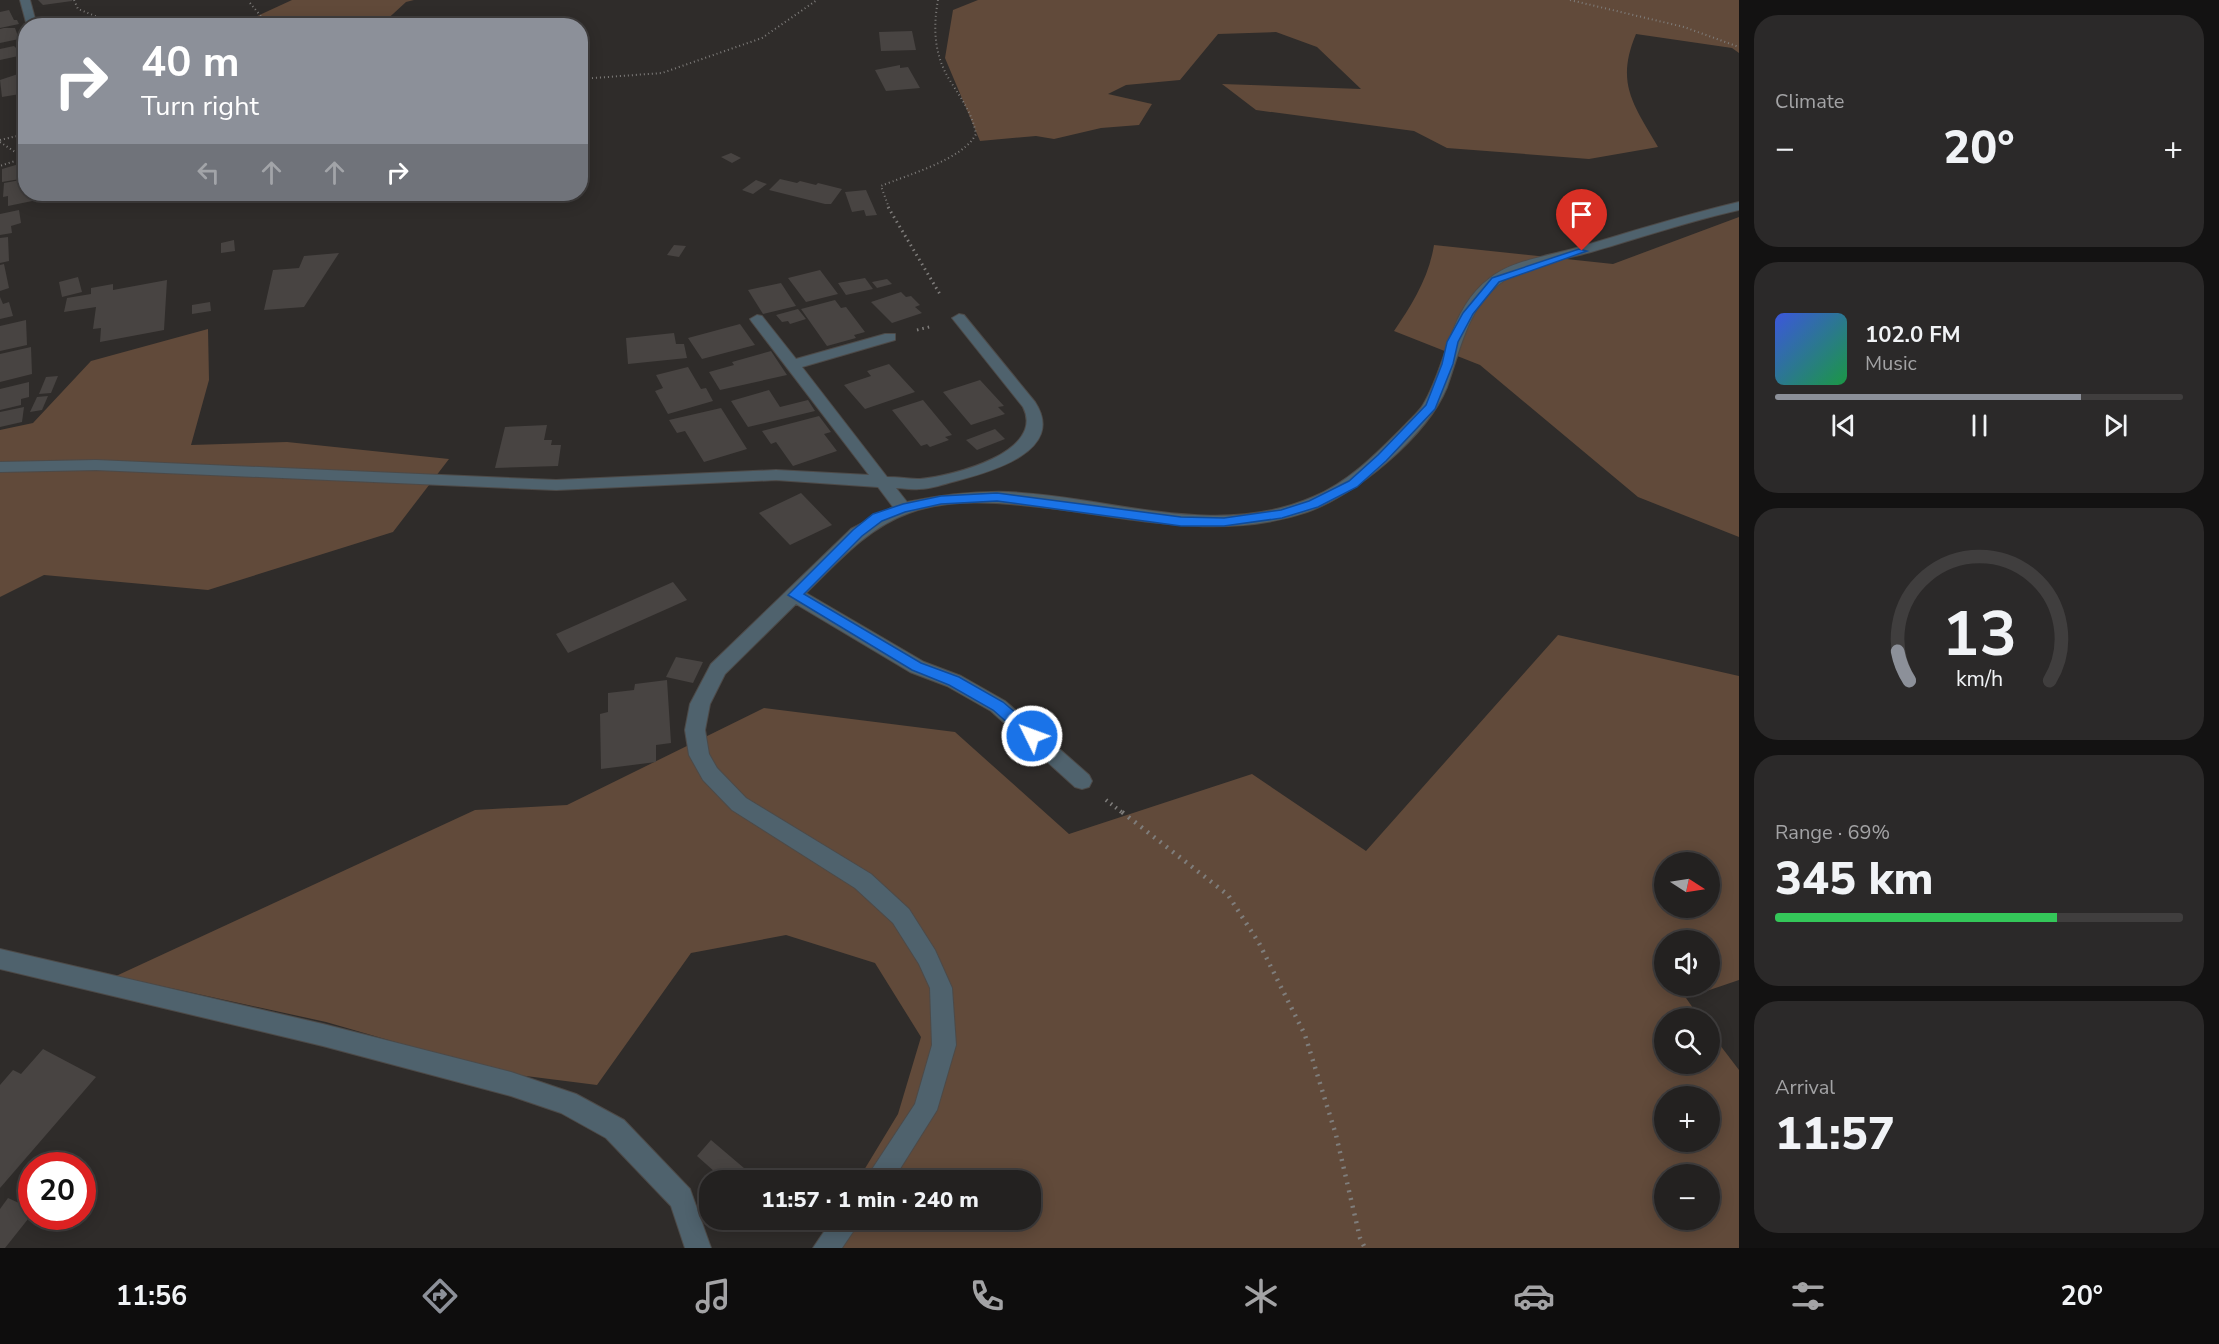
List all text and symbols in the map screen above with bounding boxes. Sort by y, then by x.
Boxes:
text: 40 m [141,34,240,91]
icon: right [42,42,120,120]
text: Turn right [141,88,259,125]
text: Climate [1775,88,1844,115]
text: 20° [1943,118,2015,179]
text: − [1775,126,1795,171]
text: + [2163,126,2183,171]
icon: left [192,156,225,189]
icon: ahead [255,156,288,189]
icon: ahead [318,156,351,189]
icon: right [381,156,414,189]
pin [1556,189,1607,251]
icon: arrive [1565,198,1598,231]
text: 102.0 FM [1865,320,1961,350]
text: Music [1865,350,1917,377]
icon: previous [1827,409,1860,442]
icon: pause [1963,409,1996,442]
icon: next [2099,409,2132,442]
text: 13 [1942,592,2016,677]
text: km/h [1955,664,2003,694]
position arrow [1000,704,1064,768]
text: Range · 69% [1775,819,1890,846]
text: 345 km [1775,849,1934,910]
north arrow [1654,852,1720,918]
map controls [1654,852,1720,1230]
button: sound [1654,930,1720,996]
button: search [1654,1008,1720,1074]
text: Arrival [1775,1074,1835,1101]
button: + [1654,1086,1720,1152]
text: 11:57 [1775,1104,1895,1165]
speed limit sign: 20 [18,1152,96,1230]
button: − [1654,1164,1720,1230]
text: 11:57 · 1 min · 240 m [761,1185,979,1215]
icon: directions [419,1275,461,1317]
icon: music [692,1275,734,1317]
icon: phone [966,1275,1008,1317]
icon: climate [1240,1275,1282,1317]
icon: car [1513,1275,1555,1317]
icon: filters [1787,1275,1829,1317]
text: 11:56 [116,1278,187,1315]
text: 20° [2060,1278,2103,1315]

